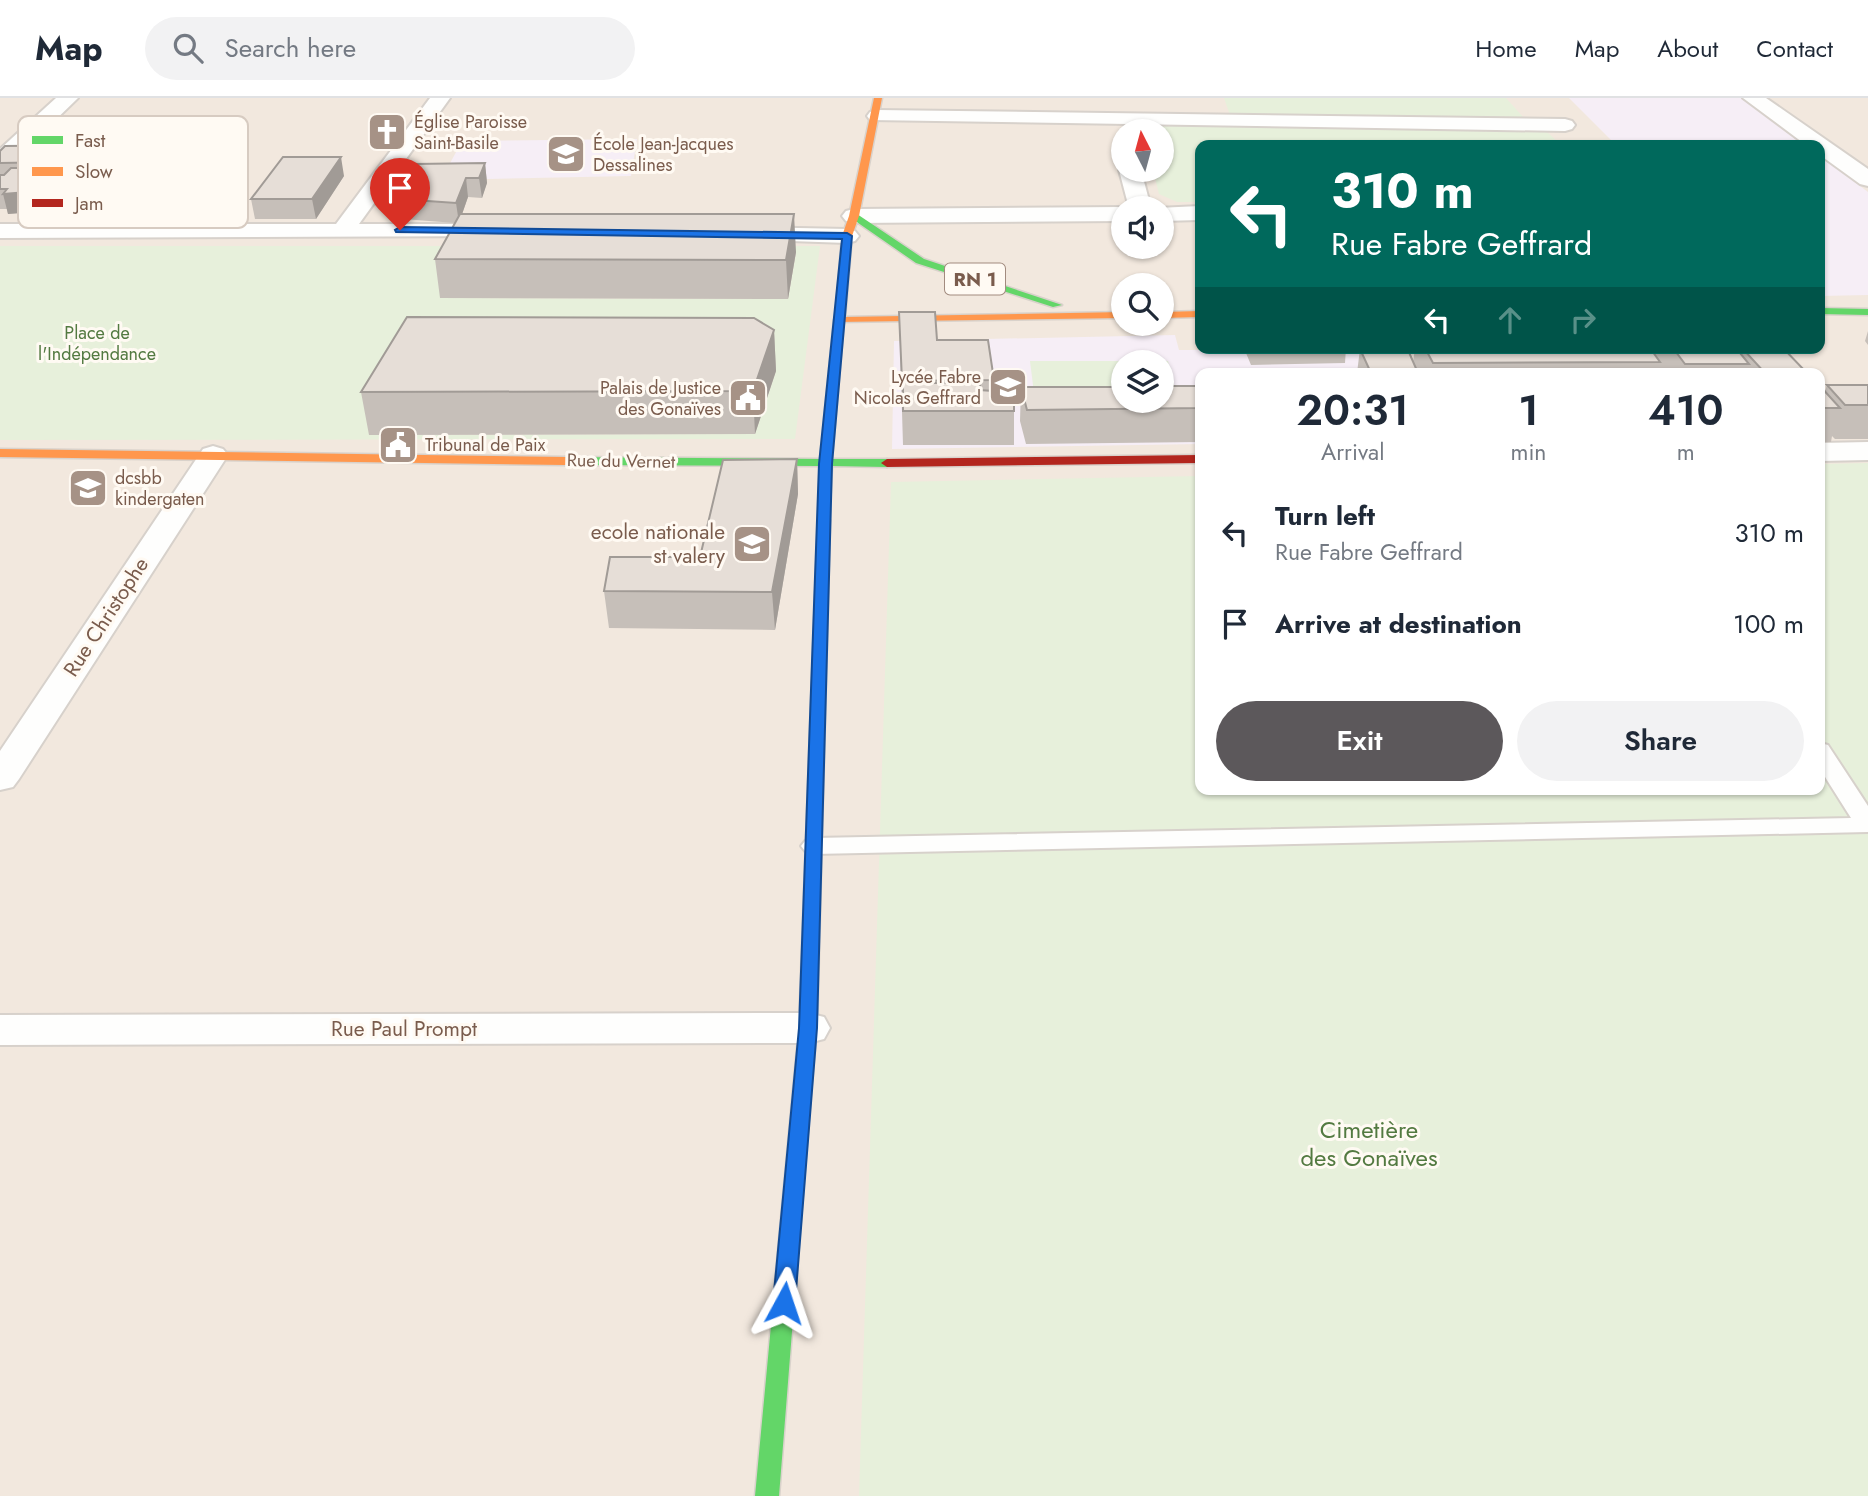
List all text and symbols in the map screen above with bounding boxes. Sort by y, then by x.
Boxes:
search box [145,17,635,80]
text: Map [35,25,103,72]
icon: search [169,29,207,67]
text: Search here [225,29,356,67]
text: Home [1475,31,1537,66]
text: Map [1575,31,1619,66]
text: About [1657,31,1718,66]
text: Contact [1756,31,1833,66]
place label: Église Paroisse Saint-Basile [414,109,527,156]
church icon: Église Paroisse Saint-Basile [366,111,408,153]
legend [18,116,248,228]
north arrow [1111,119,1174,182]
map controls [1111,119,1174,413]
text: Fast [75,127,106,154]
place label: École Jean-Jacques Dessalines [593,131,733,178]
school or university icon: École Jean-Jacques Dessalines [545,133,587,175]
text: 310 m [1331,156,1474,226]
text: Slow [75,158,113,185]
pin [370,158,430,230]
icon: left [1216,168,1307,259]
icon: arrive [381,169,419,207]
text: Jam [72,190,104,217]
button: sound [1111,196,1174,259]
text: Rue Fabre Geffrard [1331,221,1592,267]
road number: RN 1 [945,264,1005,294]
button: search [1111,273,1174,336]
icon: left [1418,301,1456,339]
icon: ahead [1491,301,1529,339]
icon: right [1564,301,1602,339]
park label: Place de l'Indépendance [38,320,156,367]
button: layers [1111,350,1174,413]
place label: Lycée Fabre Nicolas Geffrard [854,364,981,411]
school or university icon: Lycée Fabre Nicolas Geffrard [987,366,1029,408]
place label: Palais de Justice des Gonaïves [600,375,721,422]
public building icon: Palais de Justice des Gonaïves [727,377,769,419]
text: 20:31 [1297,380,1409,441]
text: 1 [1518,380,1539,441]
text: 410 [1648,380,1723,441]
public building icon: Tribunal de Paix [377,424,419,466]
place label: Tribunal de Paix [425,432,546,458]
text: Arrival [1321,435,1384,469]
text: min [1510,435,1546,469]
text: m [1677,435,1695,469]
street label: Rue du Vernet [567,447,676,475]
place label: dcsbb kindergaten [115,465,204,512]
school or university icon: dcsbb kindergaten [67,467,109,509]
text: Turn left [1275,497,1375,535]
icon: left [1216,514,1254,552]
text: 310 m [1734,514,1804,552]
place label: ecole nationale st valery [591,517,726,571]
school or university icon: ecole nationale st valery [731,523,773,565]
text: Rue Fabre Geffrard [1275,535,1463,569]
street label: Rue Christophe [56,551,156,683]
icon: arrive [1216,605,1254,643]
text: Arrive at destination [1275,605,1522,643]
text: 100 m [1733,605,1804,643]
button: Exit [1216,701,1503,781]
button: Share [1517,701,1804,781]
street label: Rue Paul Prompt [331,1014,477,1044]
park label: Cimetière des Gonaïves [1300,1112,1438,1175]
position arrow [747,1266,821,1340]

